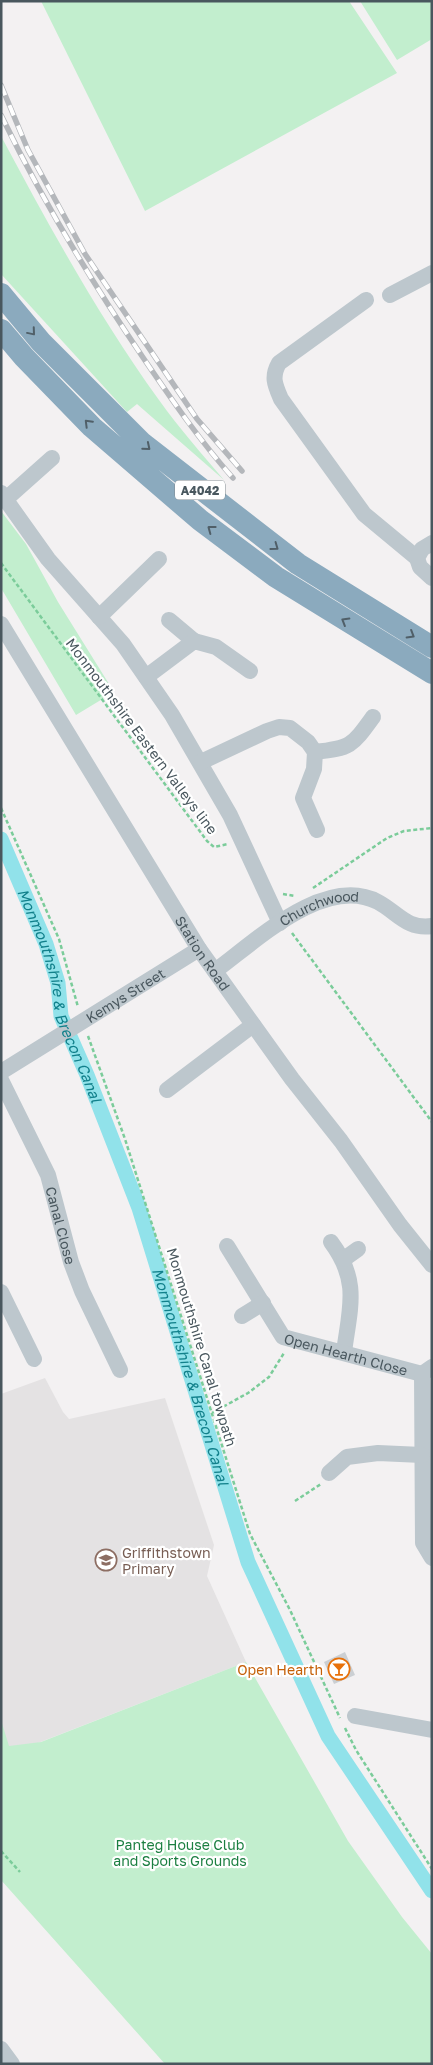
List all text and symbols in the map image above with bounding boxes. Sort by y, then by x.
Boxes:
one-way arrow [27,326,35,335]
one-way arrow [85,420,94,429]
one-way arrow [141,442,150,451]
road number: A4042 [175,480,225,500]
one-way arrow [208,526,217,534]
one-way arrow [269,541,279,550]
one-way arrow [341,618,350,628]
one-way arrow [406,629,415,639]
street label: Monmouthshire Eastern Valleys line [63,635,221,837]
water label: Monmouthshire & Brecon Canal [14,886,106,1106]
street label: Churchwood [276,887,360,929]
street label: Station Road [172,912,234,993]
street label: Kemys Street [82,964,168,1026]
street label: Canal Close [43,1185,80,1266]
street label: Monmouthshire Canal towpath [164,1246,240,1448]
water label: Monmouthshire & Brecon Canal [149,1266,233,1489]
street label: Open Hearth Close [282,1329,410,1378]
place label: Griffithstown Primary [122,1544,211,1577]
school or university icon: Griffithstown Primary [94,1548,118,1572]
bar icon: Open Hearth [327,1657,351,1681]
place label: Open Hearth [237,1661,323,1678]
park label: Panteg House Club and Sports Grounds [113,1836,247,1869]

